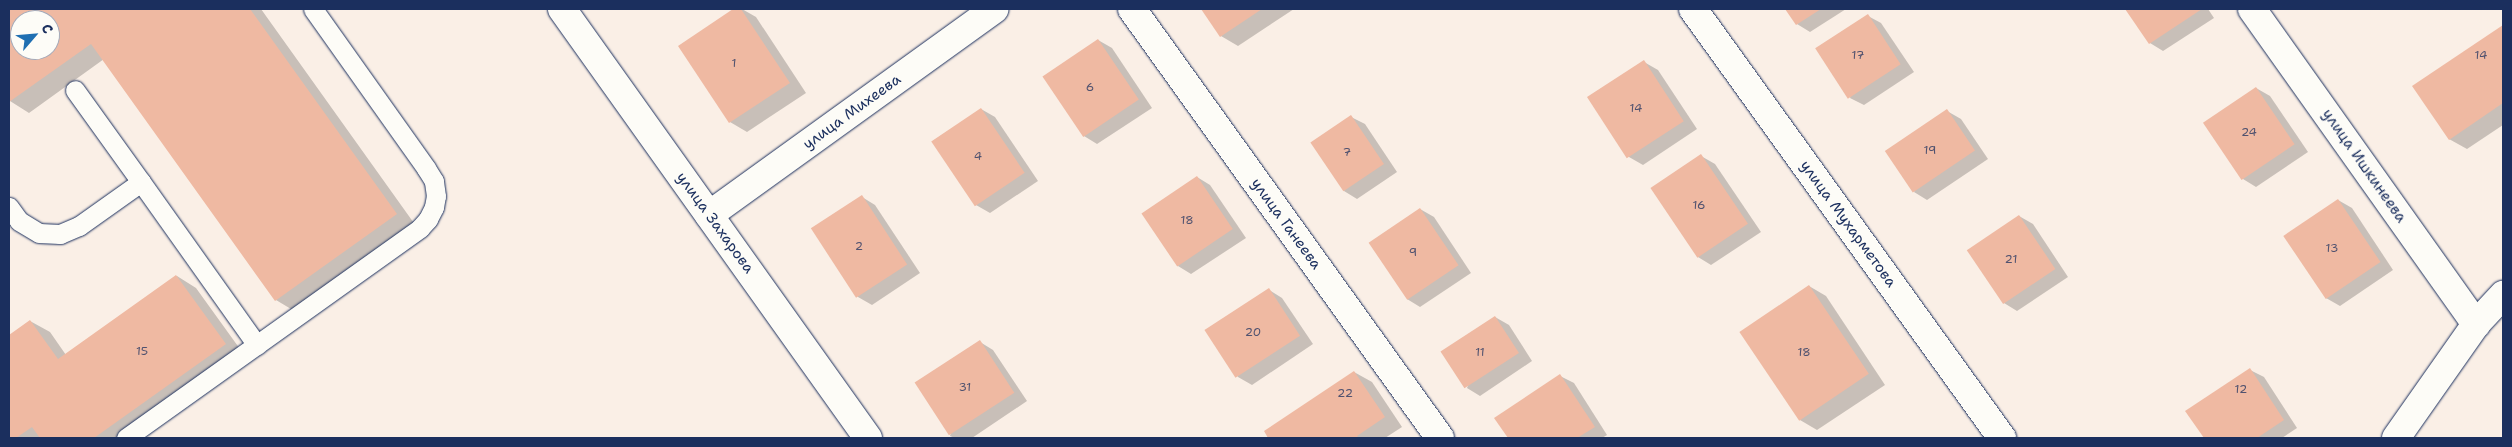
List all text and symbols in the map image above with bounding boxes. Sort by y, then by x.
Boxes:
north arrow [10,10,60,60]
text: С [37,21,57,37]
house number: 17 [1852,49,1864,63]
house number: 14 [2475,49,2487,63]
house number: 1 [731,57,737,71]
street label: улица Михеева [800,70,904,154]
house number: 6 [1086,81,1094,95]
house number: 14 [1630,102,1642,116]
street label: улица Ишкинеева [2318,106,2410,226]
house number: 24 [2241,126,2257,140]
house number: 19 [1924,144,1936,158]
house number: 7 [1343,146,1351,160]
house number: 4 [974,150,982,164]
street label: улица Мухарметова [1796,157,1900,291]
street label: улица Захарова [672,169,758,277]
street label: улица Ганеева [1247,175,1325,273]
house number: 16 [1692,199,1706,213]
house number: 18 [1180,214,1194,228]
house number: 2 [855,240,863,254]
house number: 13 [2326,242,2338,256]
house number: 9 [1409,246,1417,260]
house number: 21 [2005,253,2017,267]
house number: 20 [1245,326,1261,340]
house number: 15 [136,345,148,359]
house number: 11 [1475,346,1485,360]
house number: 18 [1797,346,1811,360]
house number: 31 [959,381,971,395]
house number: 12 [2235,383,2247,397]
house number: 22 [1337,387,1353,401]

